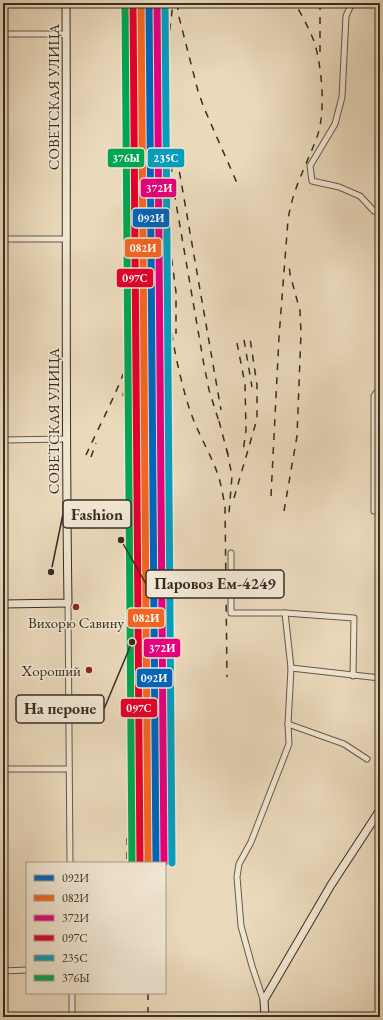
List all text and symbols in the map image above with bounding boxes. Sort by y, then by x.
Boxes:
street label: СОВЕТСКАЯ УЛИЦА [44,23,63,170]
line badge: 376Ы [107,148,145,168]
line badge: 235С [147,148,185,168]
text: 376Ы [112,151,141,165]
text: 235С [153,151,179,165]
line badge: 372И [140,178,177,198]
text: 372И [146,181,172,195]
line badge: 092И [132,208,170,228]
text: 092И [138,211,164,225]
line badge: 082И [124,238,162,258]
text: 082И [130,241,156,255]
line badge: 097С [116,268,154,288]
text: 097С [122,271,148,285]
street label: СОВЕТСКАЯ УЛИЦА [44,347,63,494]
callout: Fashion [63,500,131,528]
text: Fashion [71,504,123,525]
callout: Паровоз Ем-4249 [146,570,284,598]
text: Паровоз Ем-4249 [154,573,276,594]
marker: Вихорю Савину [71,602,81,612]
line badge: 082И [127,608,165,628]
text: 082И [133,611,159,625]
place label: Вихорю Савину [28,613,125,632]
line badge: 372И [143,638,181,658]
text: 372И [149,641,175,655]
place label: Хороший [21,661,81,680]
marker: Хороший [84,665,94,675]
line badge: 092И [136,668,173,688]
text: 092И [141,671,167,685]
callout: На пероне [16,695,104,723]
text: На пероне [24,698,96,719]
line badge: 097С [120,698,158,718]
text: 097С [126,701,152,715]
legend [26,862,166,994]
text: 092И [62,870,89,886]
text: 082И [62,890,89,906]
text: 372И [62,910,89,926]
text: 097С [62,930,88,946]
text: 235С [62,950,88,966]
text: 376Ы [62,970,90,986]

